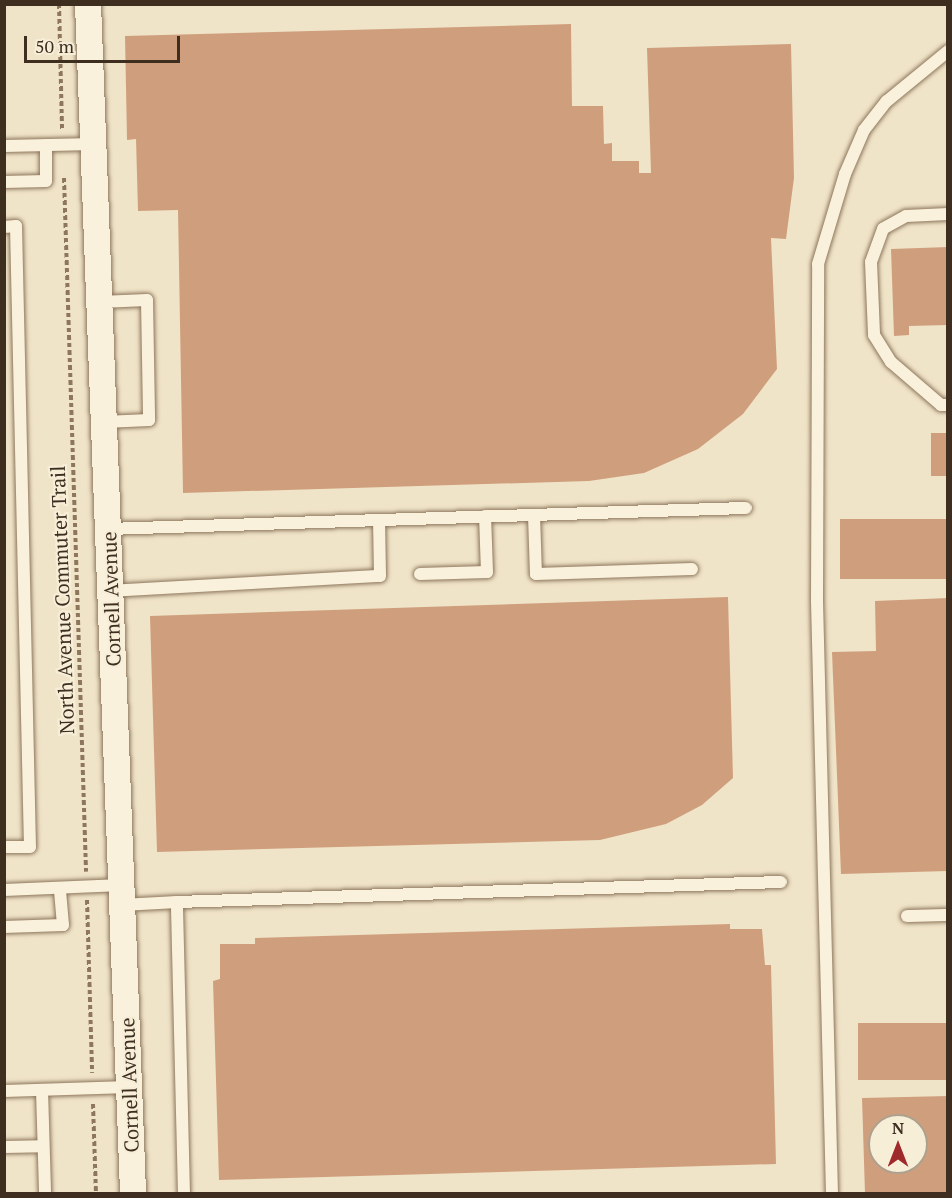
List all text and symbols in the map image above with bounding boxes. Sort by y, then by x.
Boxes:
scale bar [27,24,183,62]
text: 50 m [35,34,74,58]
street label: North Avenue Commuter Trail [45,465,79,735]
street label: Cornell Avenue [97,531,125,667]
street label: Cornell Avenue [115,1017,143,1153]
north arrow [868,1114,928,1174]
text: N [892,1117,904,1139]

